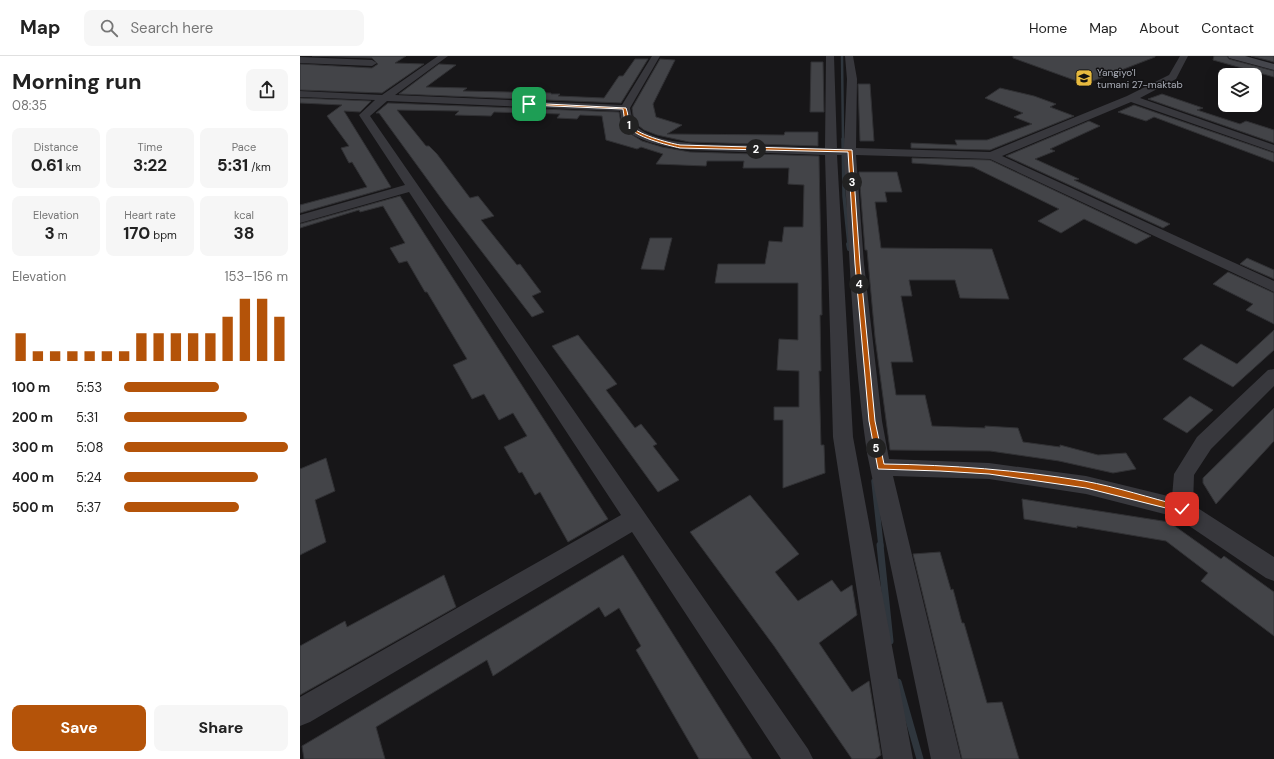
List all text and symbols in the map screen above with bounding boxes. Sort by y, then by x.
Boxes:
search box [84,10,364,46]
text: Map [20,15,60,40]
icon: search [98,17,120,39]
text: Search here [130,18,213,38]
text: Home [1029,19,1067,37]
text: Map [1089,19,1117,37]
text: About [1139,19,1179,37]
text: Contact [1201,19,1254,37]
place label: Yangiyo'l tumani 27-maktab [1097,66,1183,91]
text: Morning run [12,67,142,96]
school or university icon: Yangiyo'l tumani 27-maktab [1074,68,1094,88]
map controls [1218,68,1262,112]
button: layers [1218,68,1262,112]
button: share [246,69,288,111]
pin [512,87,546,121]
icon: arrive [518,93,540,115]
text: 08:35 [12,97,47,114]
pin: 1 [619,115,639,135]
text: 1 [627,118,631,132]
pin: 2 [746,139,766,159]
text: Distance [34,140,78,154]
text: Time [138,140,162,154]
text: Pace [232,140,256,154]
text: 2 [753,142,759,156]
text: 0.61 [31,154,63,176]
text: 3:22 [133,154,167,176]
text: 5:31 [217,154,248,176]
text: km [63,160,81,174]
text: /km [248,160,271,174]
pin: 3 [842,172,862,192]
text: 3 [849,175,855,189]
text: Elevation [33,208,79,222]
text: Heart rate [124,208,176,222]
text: kcal [234,208,254,222]
text: 3 [45,222,55,244]
text: 170 [123,222,150,244]
text: 38 [233,222,255,244]
text: m [55,228,68,242]
text: bpm [150,228,177,242]
text: Elevation [12,268,66,285]
text: 153–156 m [224,268,288,285]
pin: 4 [849,274,869,294]
text: 4 [855,277,863,291]
text: 100 m [12,379,50,396]
text: 5:53 [76,379,102,396]
text: 200 m [12,409,53,426]
text: 5:31 [76,409,98,426]
pin: 5 [866,438,886,458]
text: 300 m [12,439,53,456]
text: 5:08 [76,439,103,456]
text: 5 [873,441,879,455]
text: 400 m [12,469,54,486]
text: 5:24 [76,469,102,486]
pin [1165,492,1199,526]
icon: check [1171,498,1193,520]
text: 500 m [12,499,54,516]
text: 5:37 [76,499,101,516]
button: Save [12,705,146,751]
button: Share [154,705,288,751]

